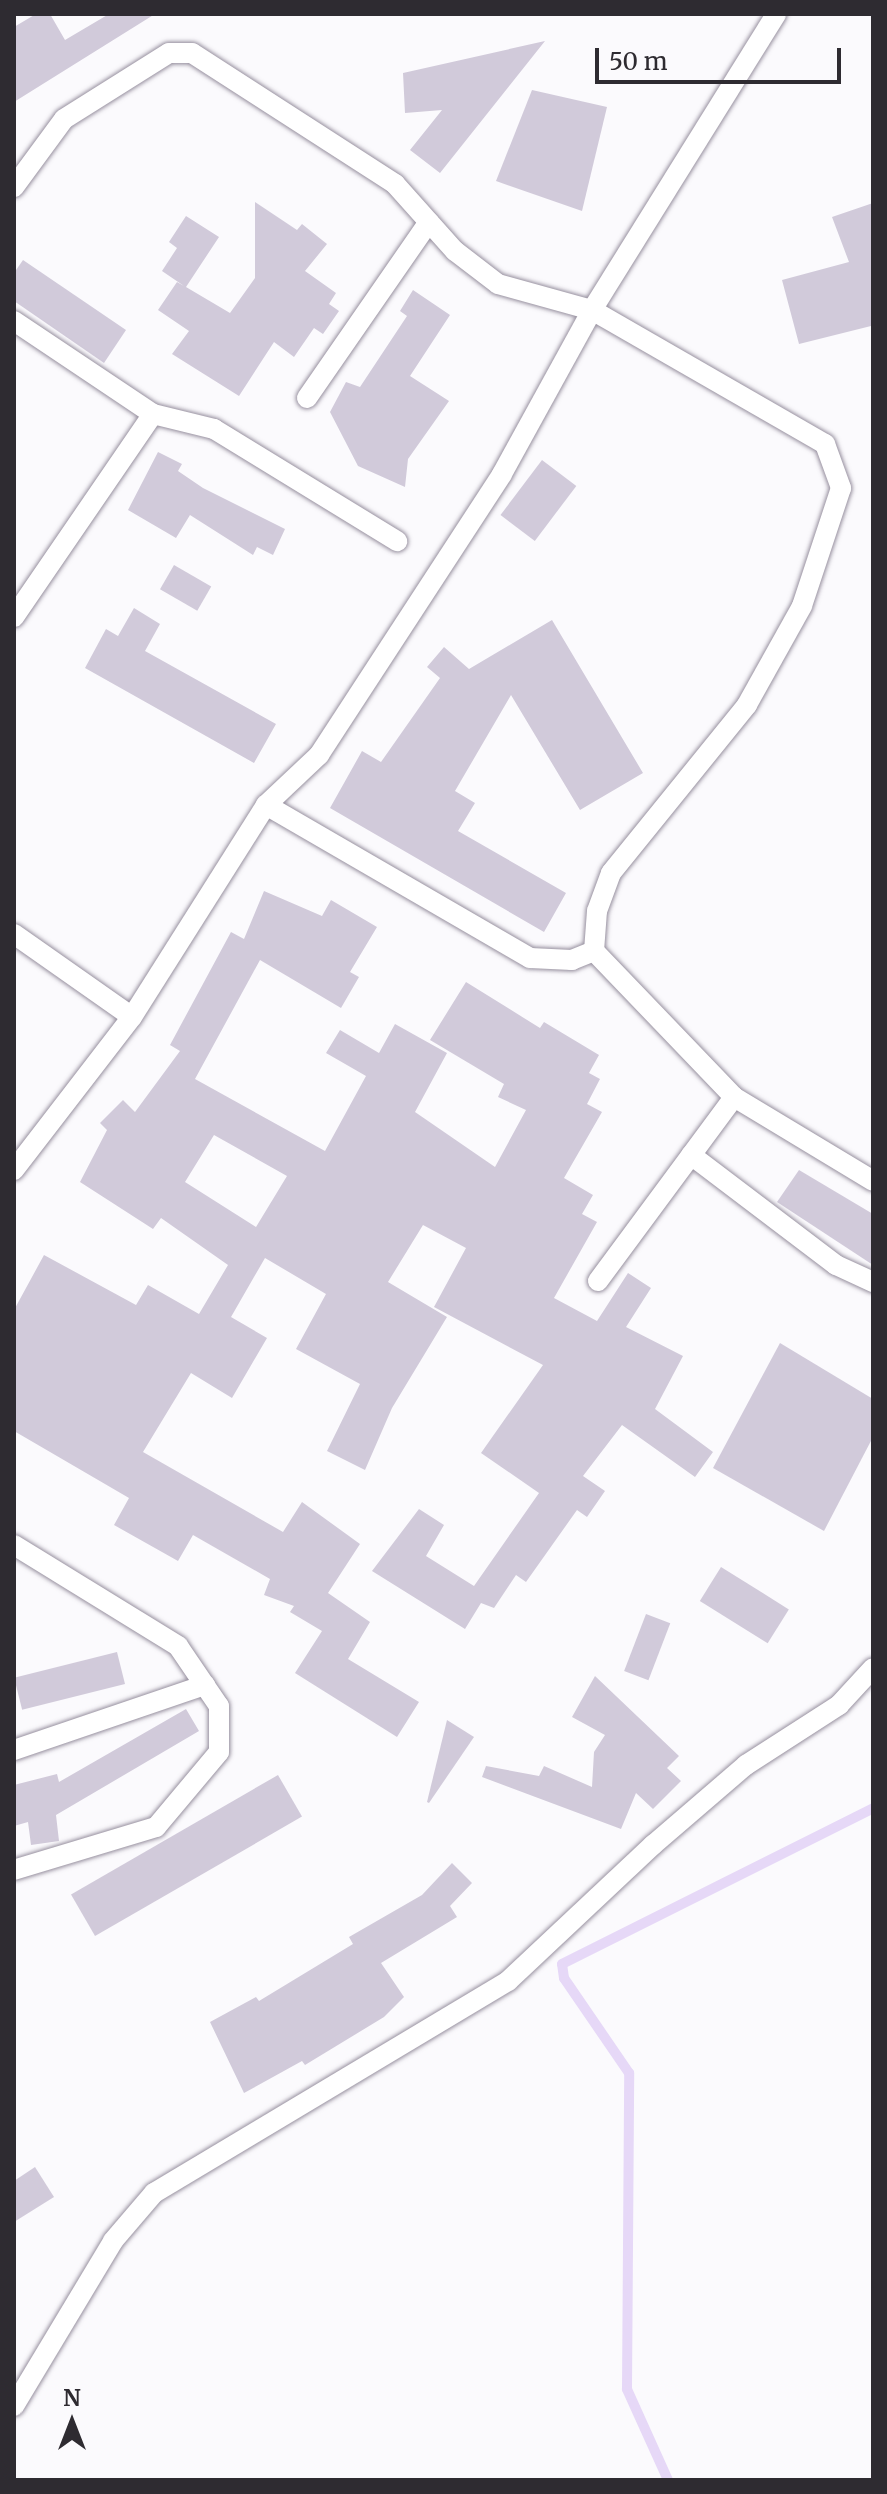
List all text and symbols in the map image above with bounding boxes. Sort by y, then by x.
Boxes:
scale bar [599,32,845,82]
text: 50 m [609,46,668,77]
north arrow [32,2382,112,2462]
text: N [63,2384,81,2412]

